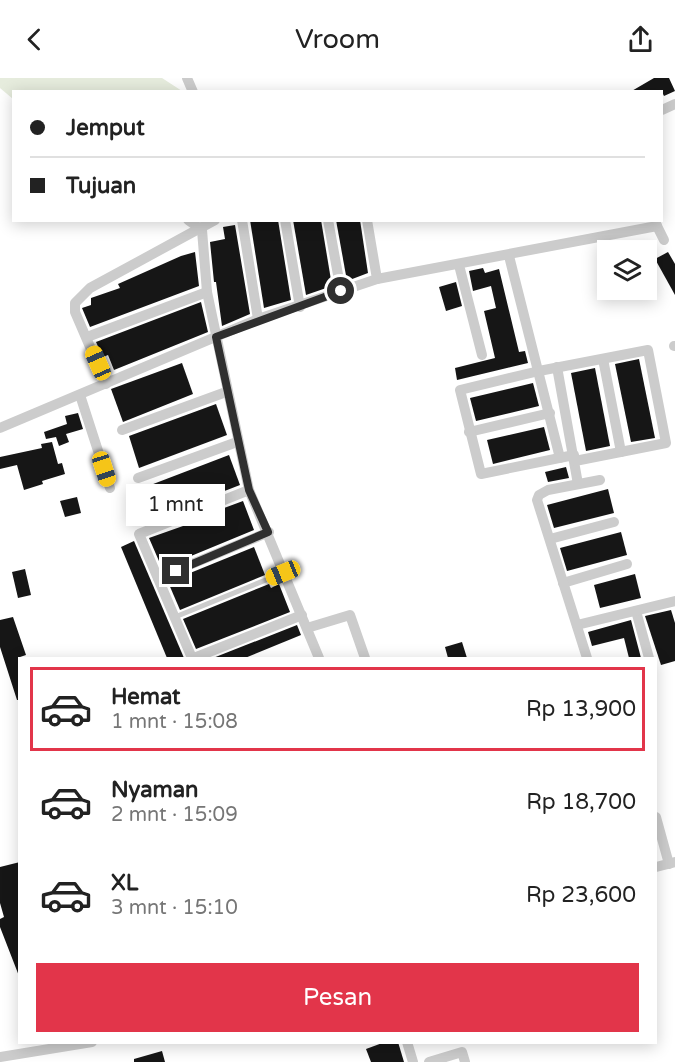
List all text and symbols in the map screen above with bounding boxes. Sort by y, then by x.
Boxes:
icon: back [18,23,51,56]
text: Vroom [295,23,380,56]
icon: share [624,23,657,56]
text: Jemput [66,115,145,141]
text: Tujuan [66,173,136,199]
map controls [597,240,657,300]
button: layers [597,240,657,300]
route start [327,277,354,304]
car [82,343,114,383]
car [90,449,118,489]
callout: 1 mnt [126,484,225,526]
text: 1 mnt [148,493,203,517]
route end [162,557,189,584]
car [263,558,303,588]
icon: car [39,682,93,736]
text: Hemat [111,684,180,710]
text: Rp 13,900 [526,696,636,722]
text: 1 mnt · 15:08 [111,710,238,734]
icon: car [39,775,93,829]
text: Nyaman [111,777,198,803]
text: Rp 18,700 [526,789,636,815]
text: 2 mnt · 15:09 [111,803,238,827]
icon: car [39,868,93,922]
text: XL [111,870,138,896]
text: Rp 23,600 [526,882,636,908]
text: 3 mnt · 15:10 [111,896,238,920]
button: Pesan [36,963,639,1032]

